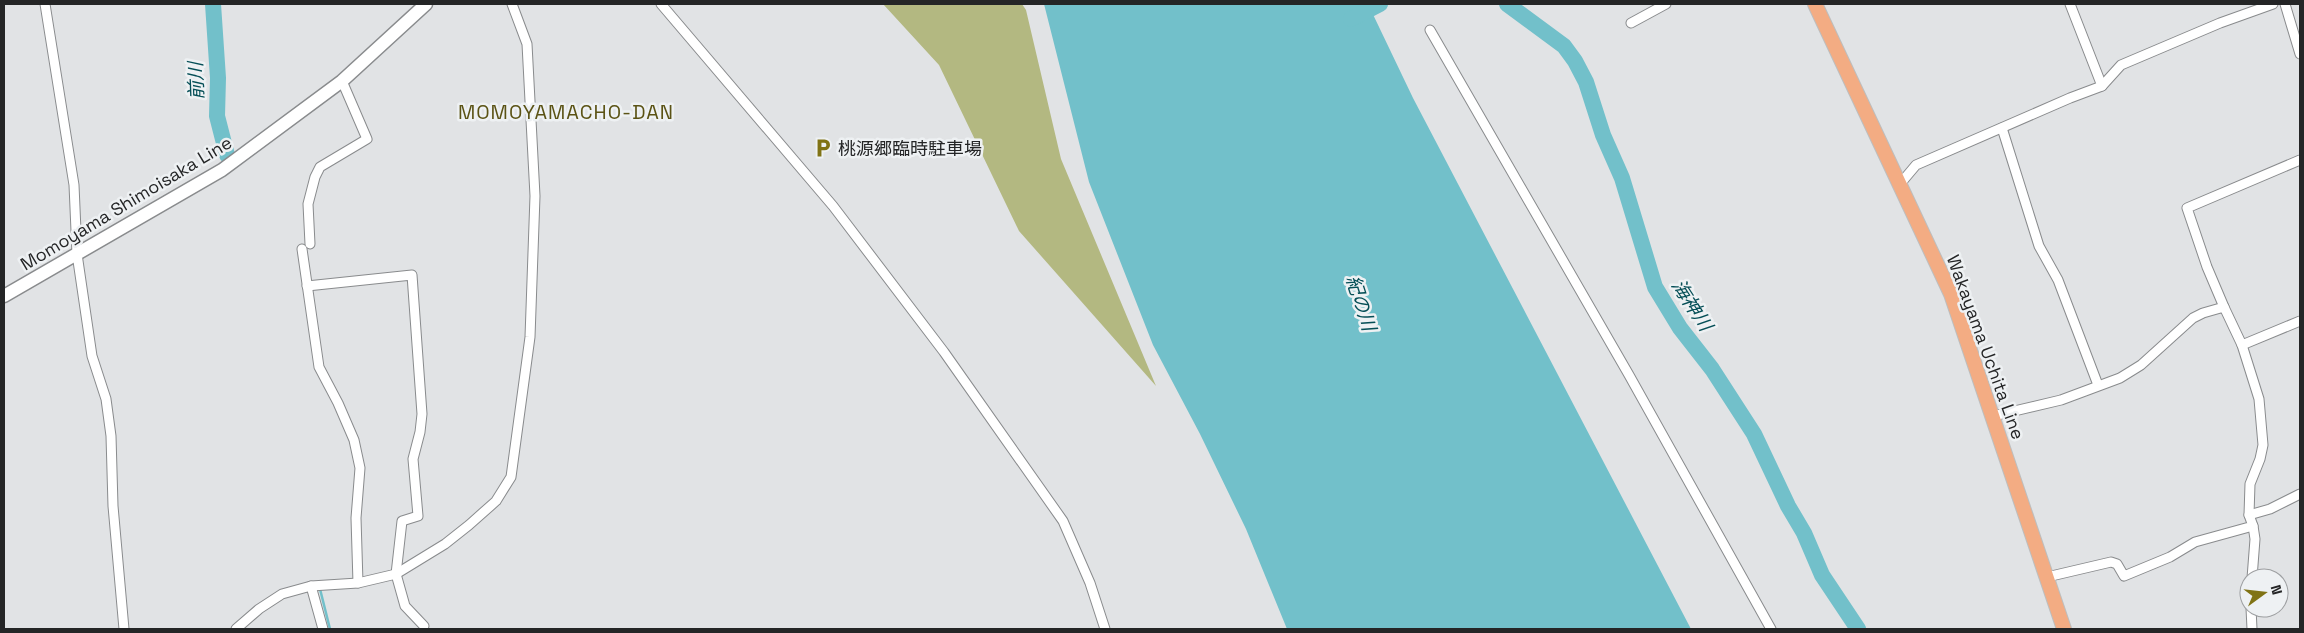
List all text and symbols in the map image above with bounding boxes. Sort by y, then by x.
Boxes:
water label: 前川 [183,60,209,100]
district label: MOMOYAMACHO-DAN [458,99,674,125]
street label: Momoyama Shimoisaka Line [16,131,236,275]
parking icon: 桃源郷臨時駐車場 [812,137,834,159]
place label: 桃源郷臨時駐車場 [838,137,982,160]
street label: Wakayama Uchita Line [1942,252,2030,442]
water label: 紀の川 [1340,272,1382,336]
water label: 海神川 [1666,274,1719,337]
north arrow [2239,568,2289,618]
text: N [2267,583,2286,597]

